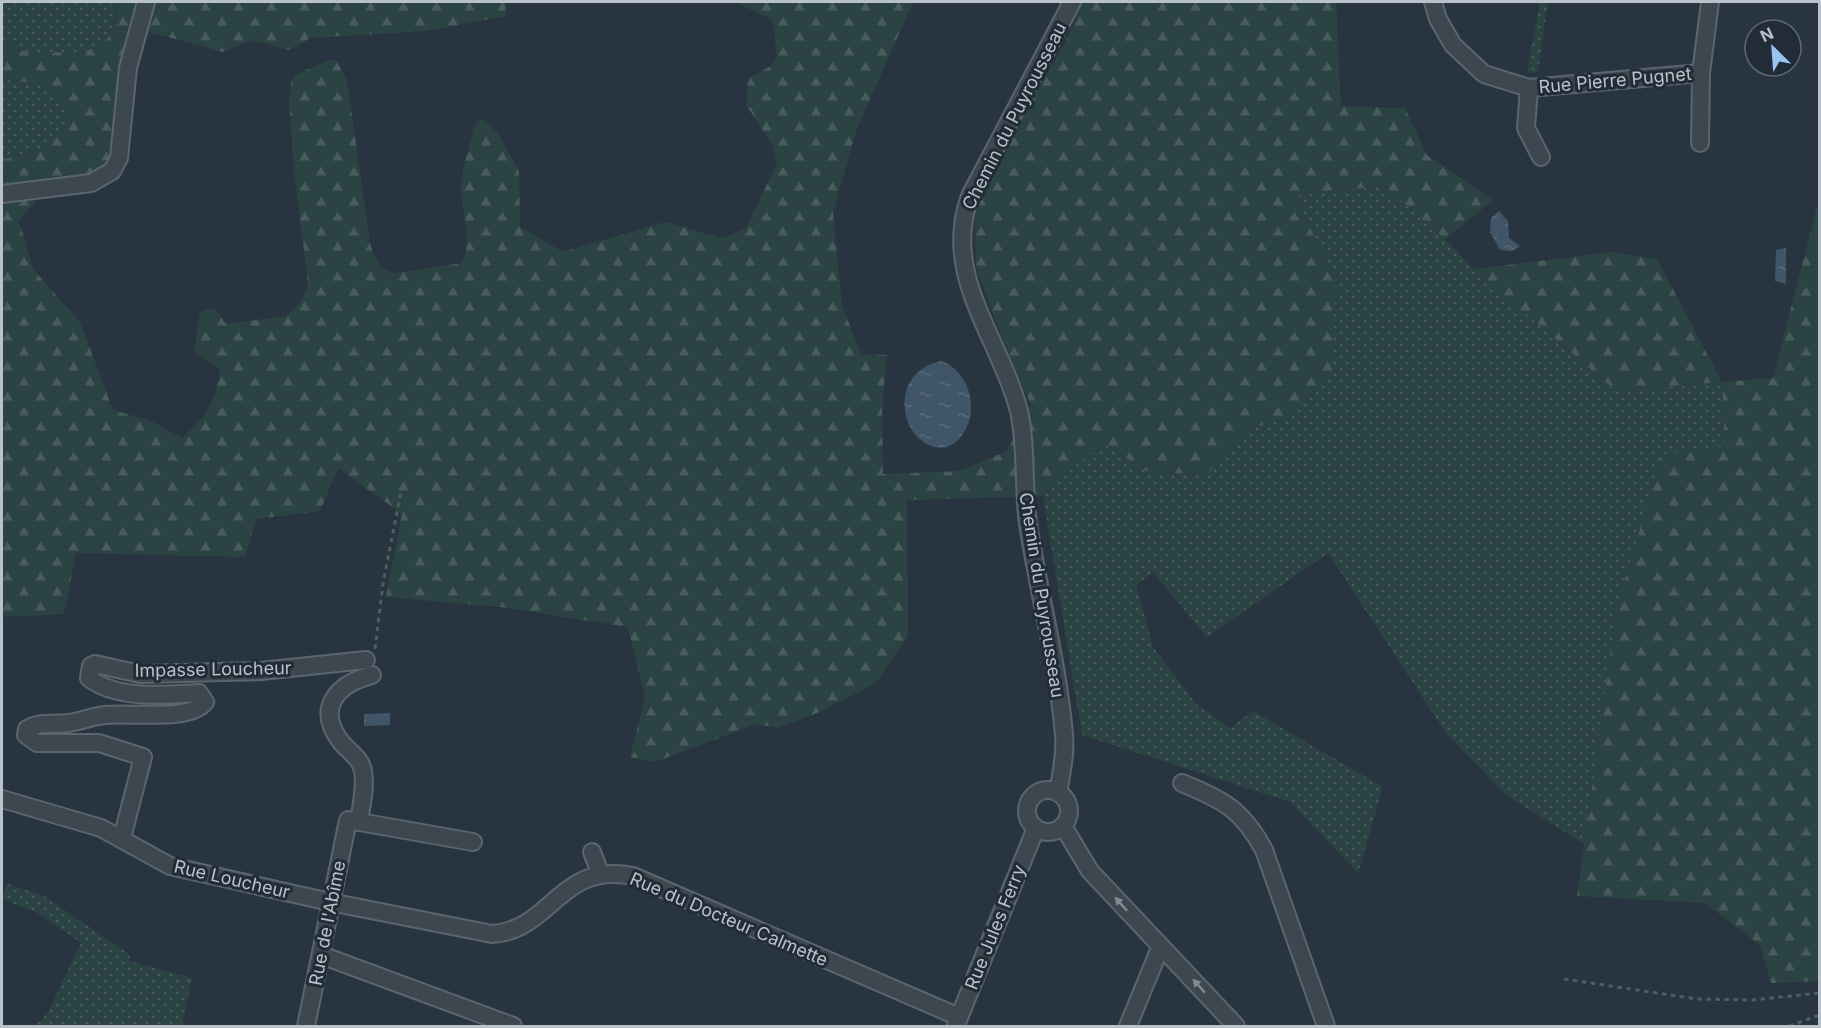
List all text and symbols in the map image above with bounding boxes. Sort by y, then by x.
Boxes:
north arrow [1743,18,1803,78]
street label: Chemin du Puyrousseau [958,19,1070,213]
text: N [1757,23,1776,46]
street label: Rue Pierre Pugnet [1538,63,1692,97]
street label: Chemin du Puyrousseau [1015,491,1069,699]
street label: Impasse Loucheur [134,657,292,681]
street label: Rue Loucheur [172,855,292,903]
street label: Rue de l'Abîme [305,859,349,987]
street label: Rue Jules Ferry [960,862,1030,992]
street label: Rue du Docteur Calmette [627,868,831,970]
one-way arrow [1115,897,1128,912]
one-way arrow [1192,978,1206,993]

